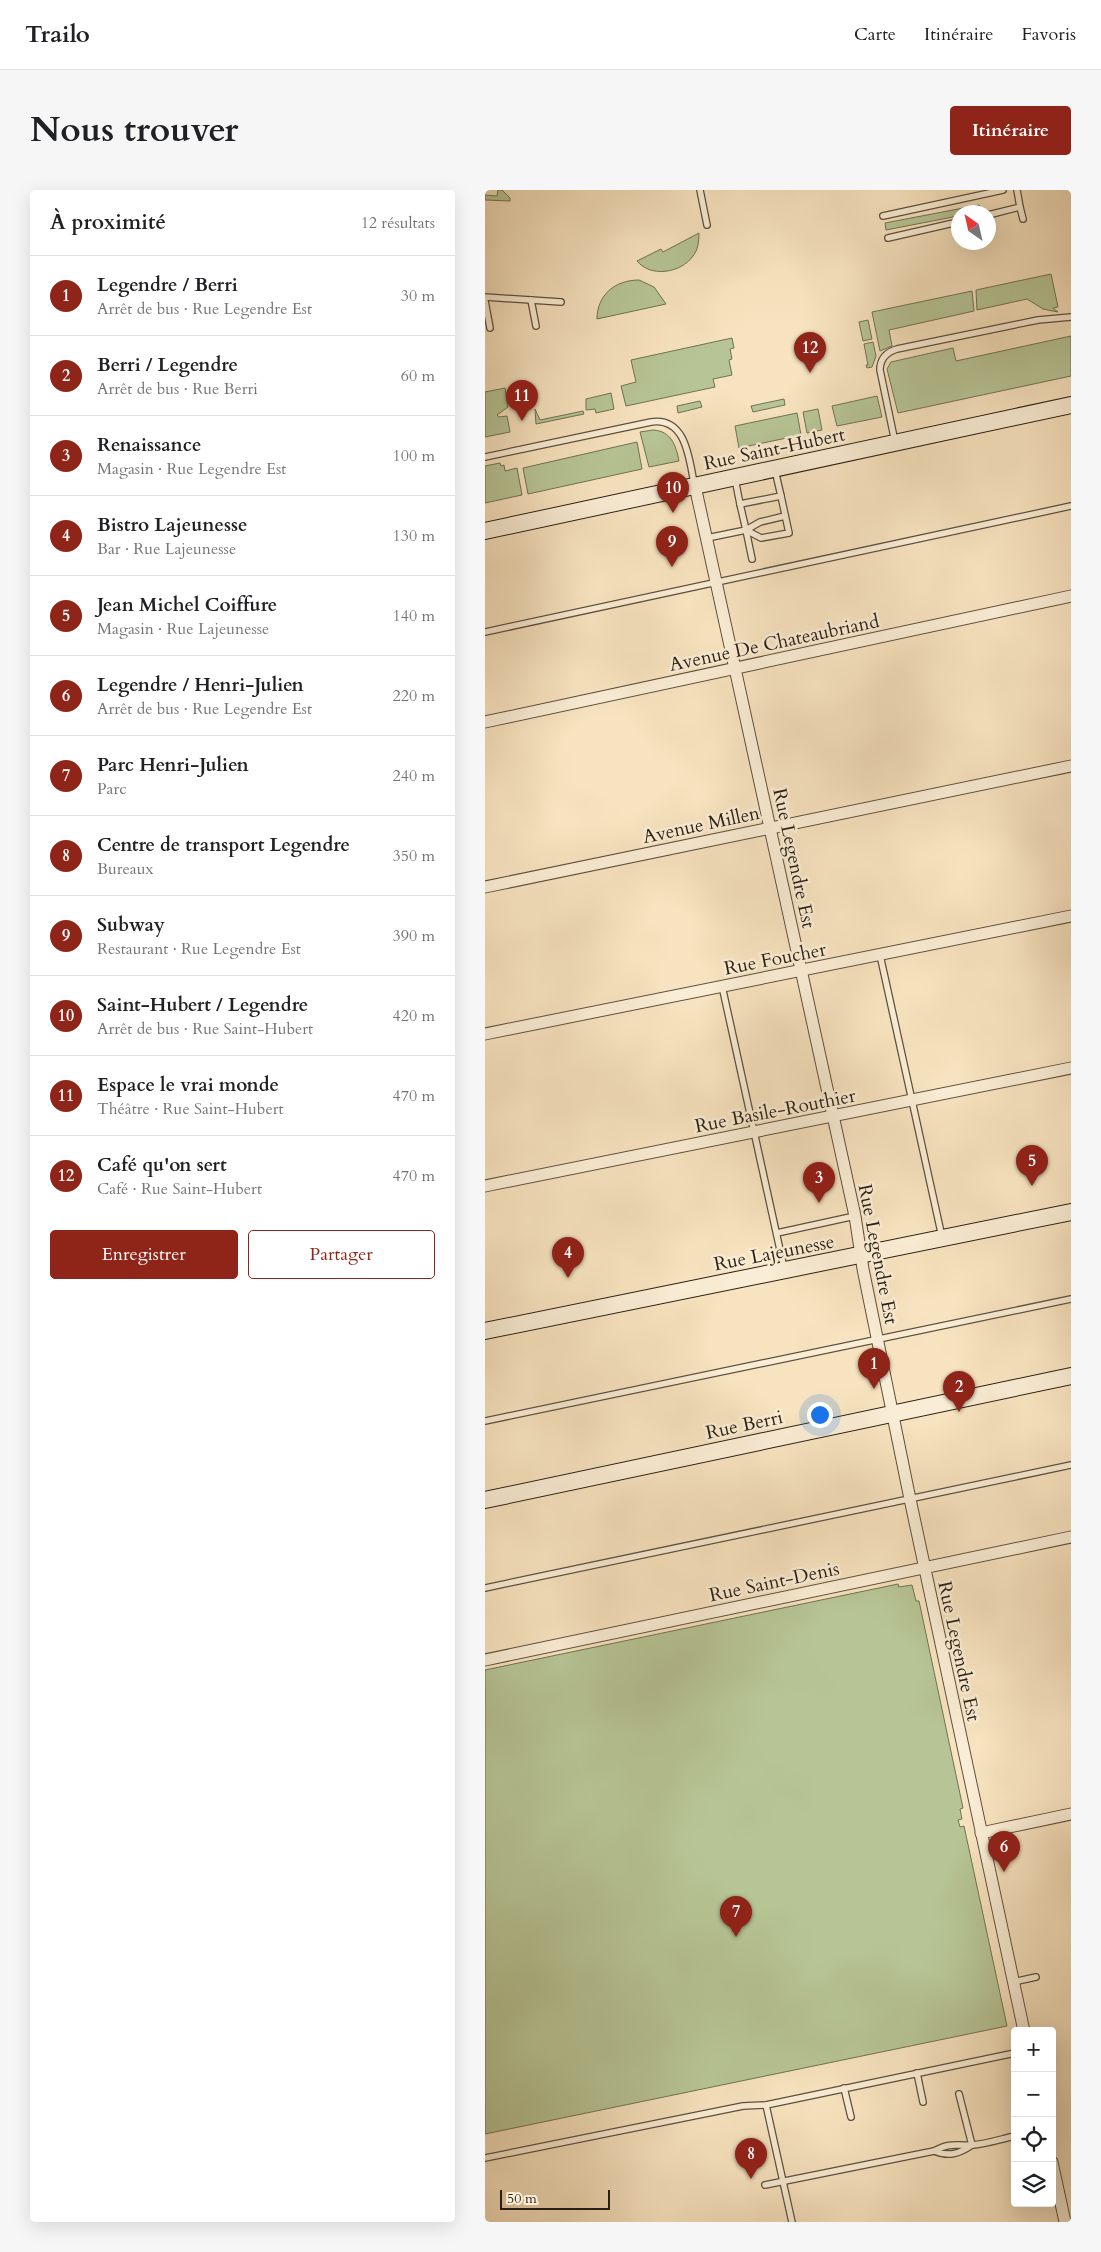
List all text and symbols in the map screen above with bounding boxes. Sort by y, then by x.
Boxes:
text: Trailo [25,18,90,51]
text: Carte [854,22,896,47]
text: Itinéraire [924,22,993,47]
text: Favoris [1021,22,1076,47]
text: Nous trouver [30,106,238,154]
button: Itinéraire [950,106,1071,155]
north arrow [951,205,996,250]
text: À proximité [50,208,166,237]
text: 12 résultats [361,212,435,234]
text: Legendre / Berri [97,272,238,298]
text: 1 [62,285,70,307]
text: 30 m [401,285,435,307]
text: Arrêt de bus · Rue Legendre Est [97,298,312,320]
pin: 12 [794,332,826,373]
text: Berri / Legendre [97,352,238,378]
text: 2 [62,365,70,387]
text: 60 m [401,365,435,387]
text: Arrêt de bus · Rue Berri [97,378,258,400]
pin: 11 [506,380,538,421]
street label: Rue Saint-Hubert [701,421,847,477]
text: Renaissance [97,432,201,458]
text: 3 [62,445,70,467]
text: 100 m [393,445,435,467]
text: Magasin · Rue Legendre Est [97,458,286,480]
pin: 10 [657,472,689,513]
text: Bistro Lajeunesse [97,512,247,538]
text: 4 [62,525,70,547]
text: 130 m [393,525,435,547]
pin: 9 [656,526,688,567]
text: Bar · Rue Lajeunesse [97,538,236,560]
text: Jean Michel Coiffure [97,592,277,618]
text: 5 [62,605,70,627]
text: 140 m [393,605,435,627]
street label: Avenue De Chateaubriand [667,608,882,678]
text: Magasin · Rue Lajeunesse [97,618,269,640]
text: Legendre / Henri-Julien [97,672,304,698]
text: 6 [62,685,70,707]
text: 220 m [393,685,435,707]
text: Arrêt de bus · Rue Legendre Est [97,698,312,720]
text: Parc Henri-Julien [97,752,249,778]
text: 7 [62,765,70,787]
text: 240 m [393,765,435,787]
text: Parc [97,778,127,800]
street label: Rue Legendre Est [767,786,822,931]
street label: Avenue Millen [640,800,762,850]
text: Centre de transport Legendre [97,832,350,858]
text: 8 [62,845,70,867]
text: 350 m [393,845,435,867]
text: Bureaux [97,858,153,880]
text: Subway [97,912,165,938]
text: 9 [62,925,70,947]
text: 390 m [393,925,435,947]
street label: Rue Foucher [722,936,829,982]
text: Restaurant · Rue Legendre Est [97,938,301,960]
text: Saint-Hubert / Legendre [97,992,308,1018]
text: 10 [58,1005,74,1027]
text: 420 m [393,1005,435,1027]
text: Arrêt de bus · Rue Saint-Hubert [97,1018,313,1040]
text: Espace le vrai monde [97,1072,279,1098]
street label: Rue Basile-Routhier [693,1083,858,1139]
text: 11 [58,1085,74,1107]
text: 470 m [393,1085,435,1107]
text: Théâtre · Rue Saint-Hubert [97,1098,284,1120]
pin: 5 [1016,1145,1048,1186]
text: Café qu'on sert [97,1152,227,1178]
pin: 3 [803,1162,835,1203]
text: 12 [58,1165,74,1187]
text: 470 m [393,1165,435,1187]
text: Café · Rue Saint-Hubert [97,1178,262,1200]
street label: Rue Legendre Est [852,1182,904,1327]
street label: Rue Lajeunesse [712,1229,837,1277]
button: Enregistrer [50,1230,238,1279]
button: Partager [248,1230,435,1279]
pin: 4 [552,1237,584,1278]
pin: 1 [858,1348,890,1389]
pin: 2 [943,1371,975,1412]
your location [807,1402,833,1428]
street label: Rue Berri [703,1404,785,1446]
street label: Rue Saint-Denis [707,1556,842,1608]
street label: Rue Legendre Est [932,1579,987,1724]
pin: 6 [988,1831,1020,1872]
pin: 7 [720,1896,752,1937]
map controls [1011,2027,1056,2207]
button: + [1011,2027,1056,2072]
button: − [1011,2072,1056,2117]
button: locate [1011,2117,1056,2162]
pin: 8 [735,2138,767,2179]
button: layers [1011,2162,1056,2207]
scale bar [500,2187,610,2210]
text: 50 m [507,2189,537,2208]

